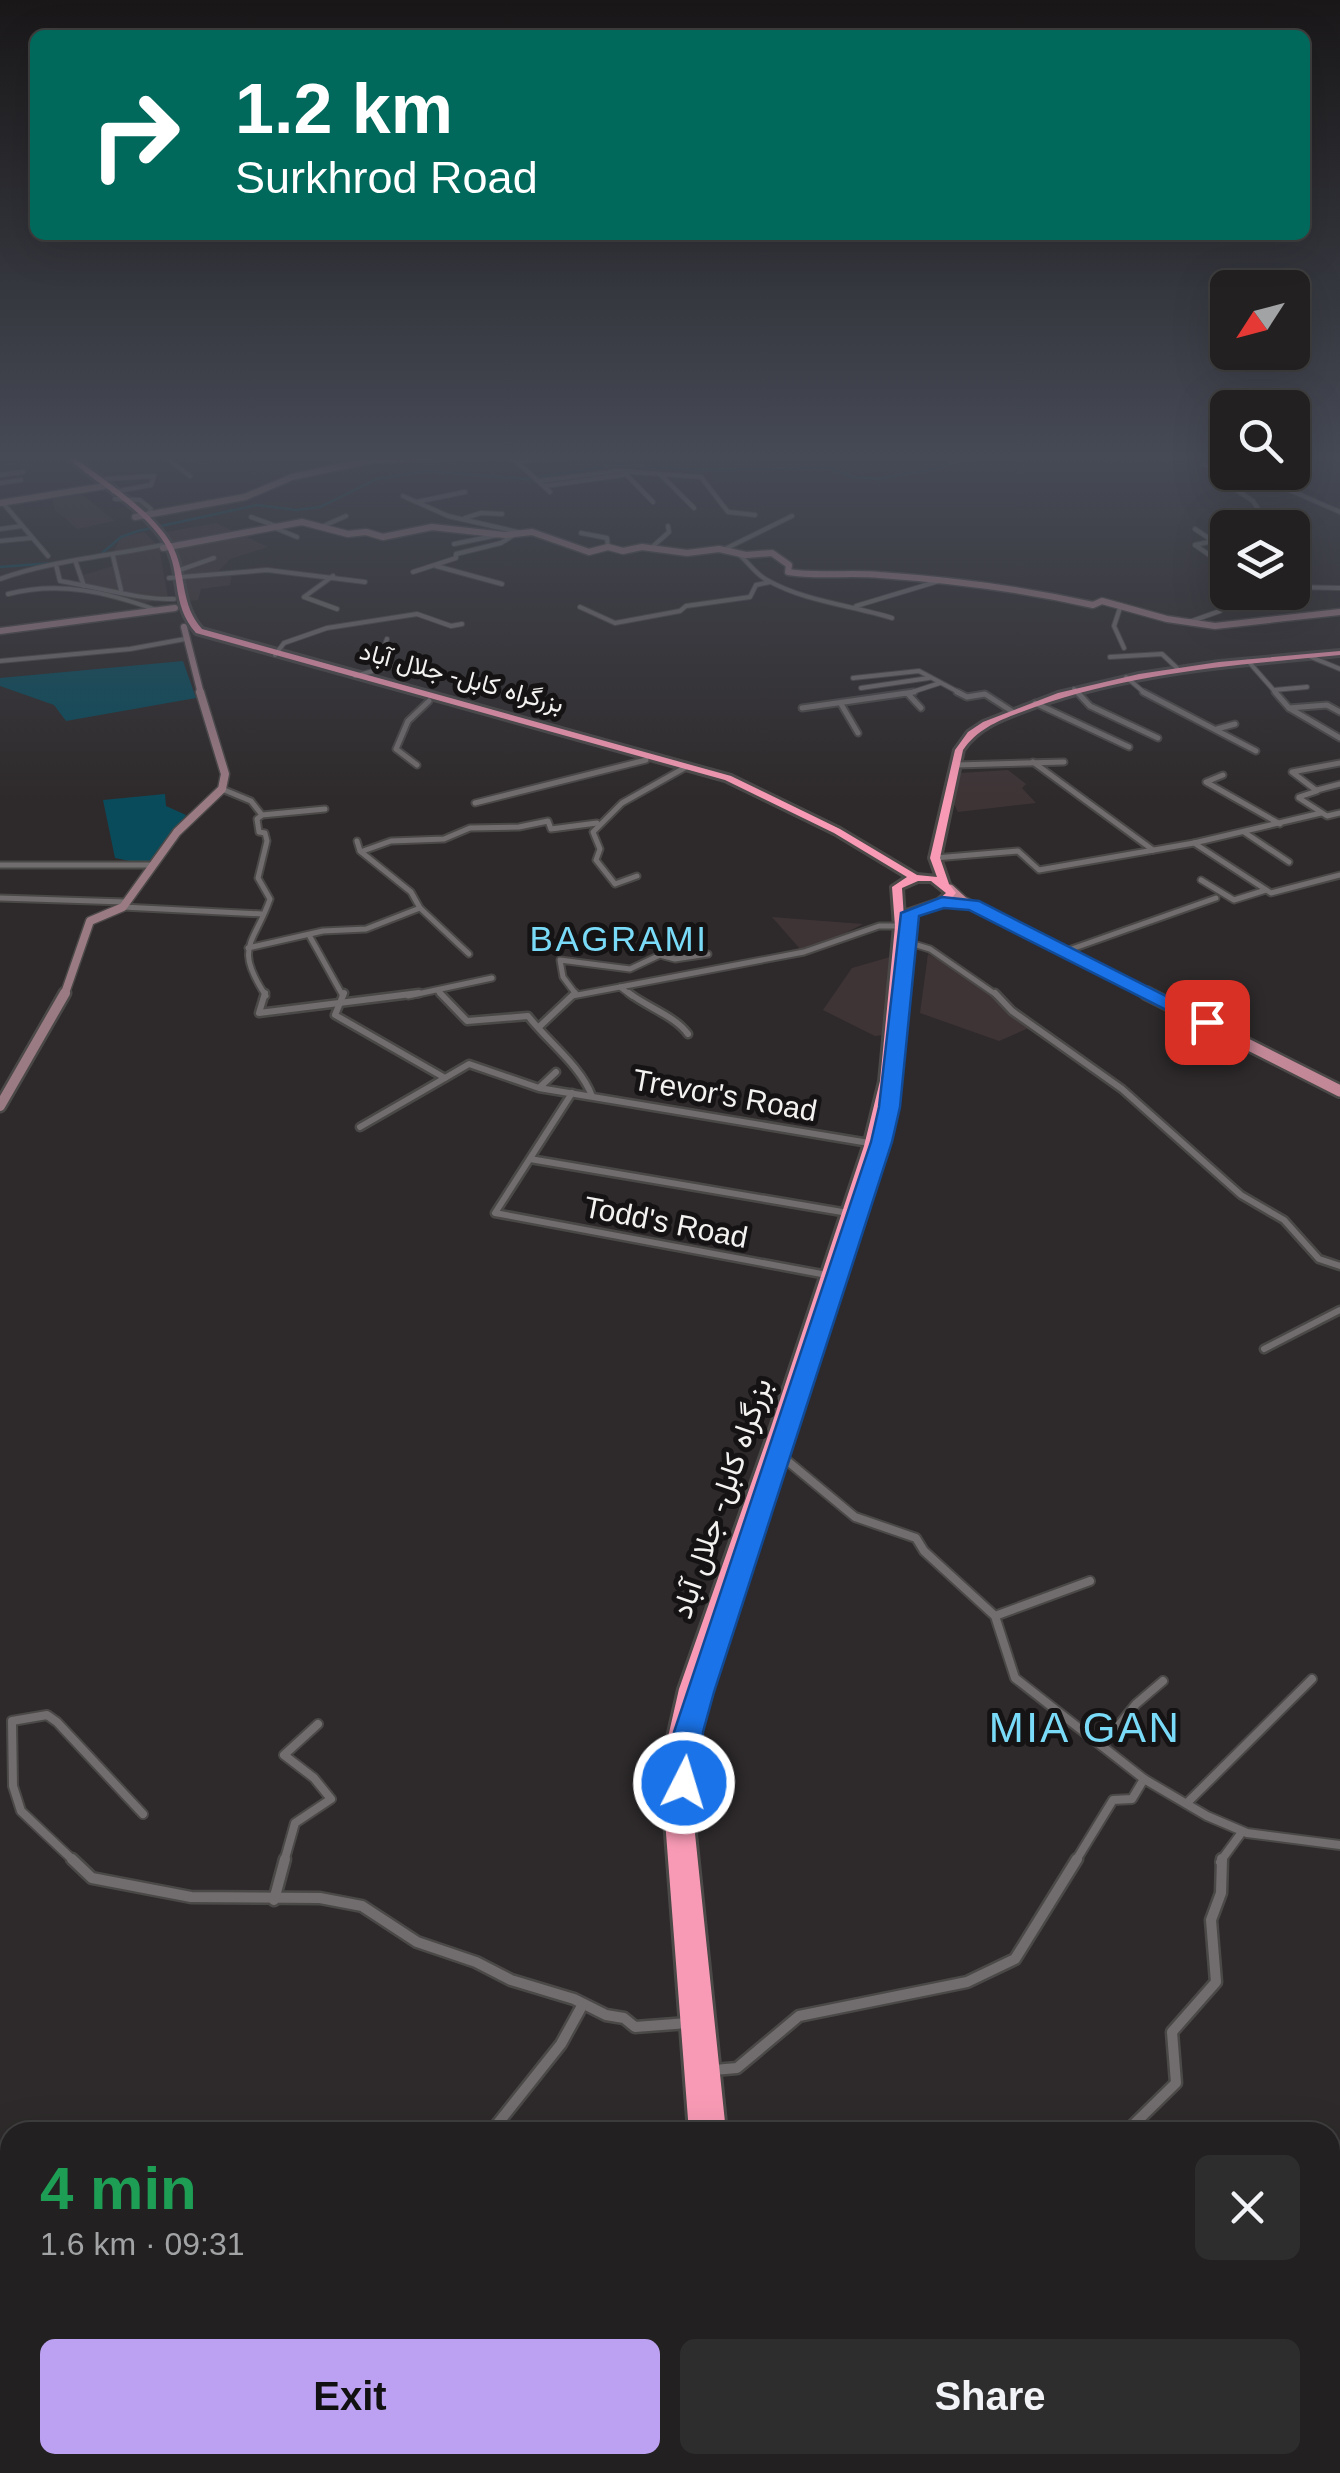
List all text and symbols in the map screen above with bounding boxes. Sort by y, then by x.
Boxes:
icon: right [70,70,200,200]
text: 1.2 km [235,70,453,148]
text: Surkhrod Road [235,152,538,203]
north arrow [1210,270,1310,370]
map controls [1210,270,1310,610]
button: search [1210,390,1310,490]
button: layers [1210,510,1310,610]
street label: بزرگراه کابل- جلال آباد [357,636,567,720]
district label: BAGRAMI [530,919,708,958]
pin [1165,980,1250,1065]
icon: arrive [1180,995,1235,1050]
street label: Trevor's Road [630,1063,820,1127]
street label: Todd's Road [581,1190,751,1254]
street label: بزرگراه کابل- جلال آباد [664,1374,779,1623]
district label: MIA GAN [989,1704,1181,1751]
position arrow [632,1731,736,1835]
text: 4 min [40,2155,197,2222]
button: close [1195,2155,1300,2260]
text: 1.6 km · 09:31 [40,2226,245,2262]
button: Exit [40,2339,660,2454]
button: Share [680,2339,1300,2454]

